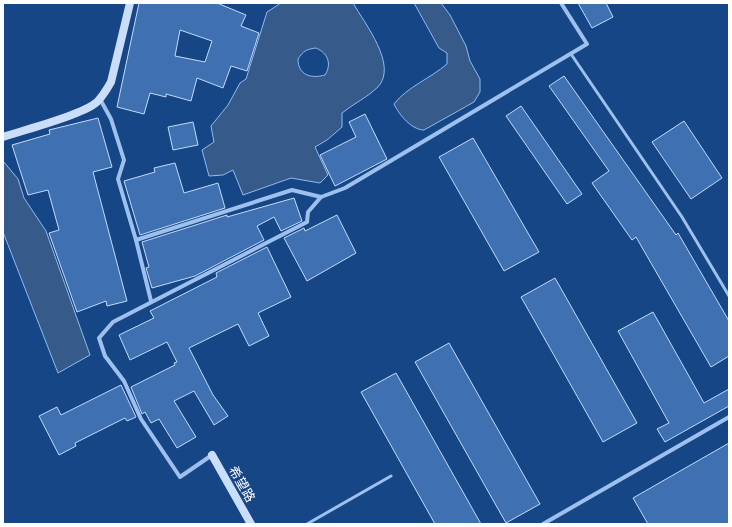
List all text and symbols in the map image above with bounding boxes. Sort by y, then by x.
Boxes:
street label: 希望路 [226,463,258,505]

